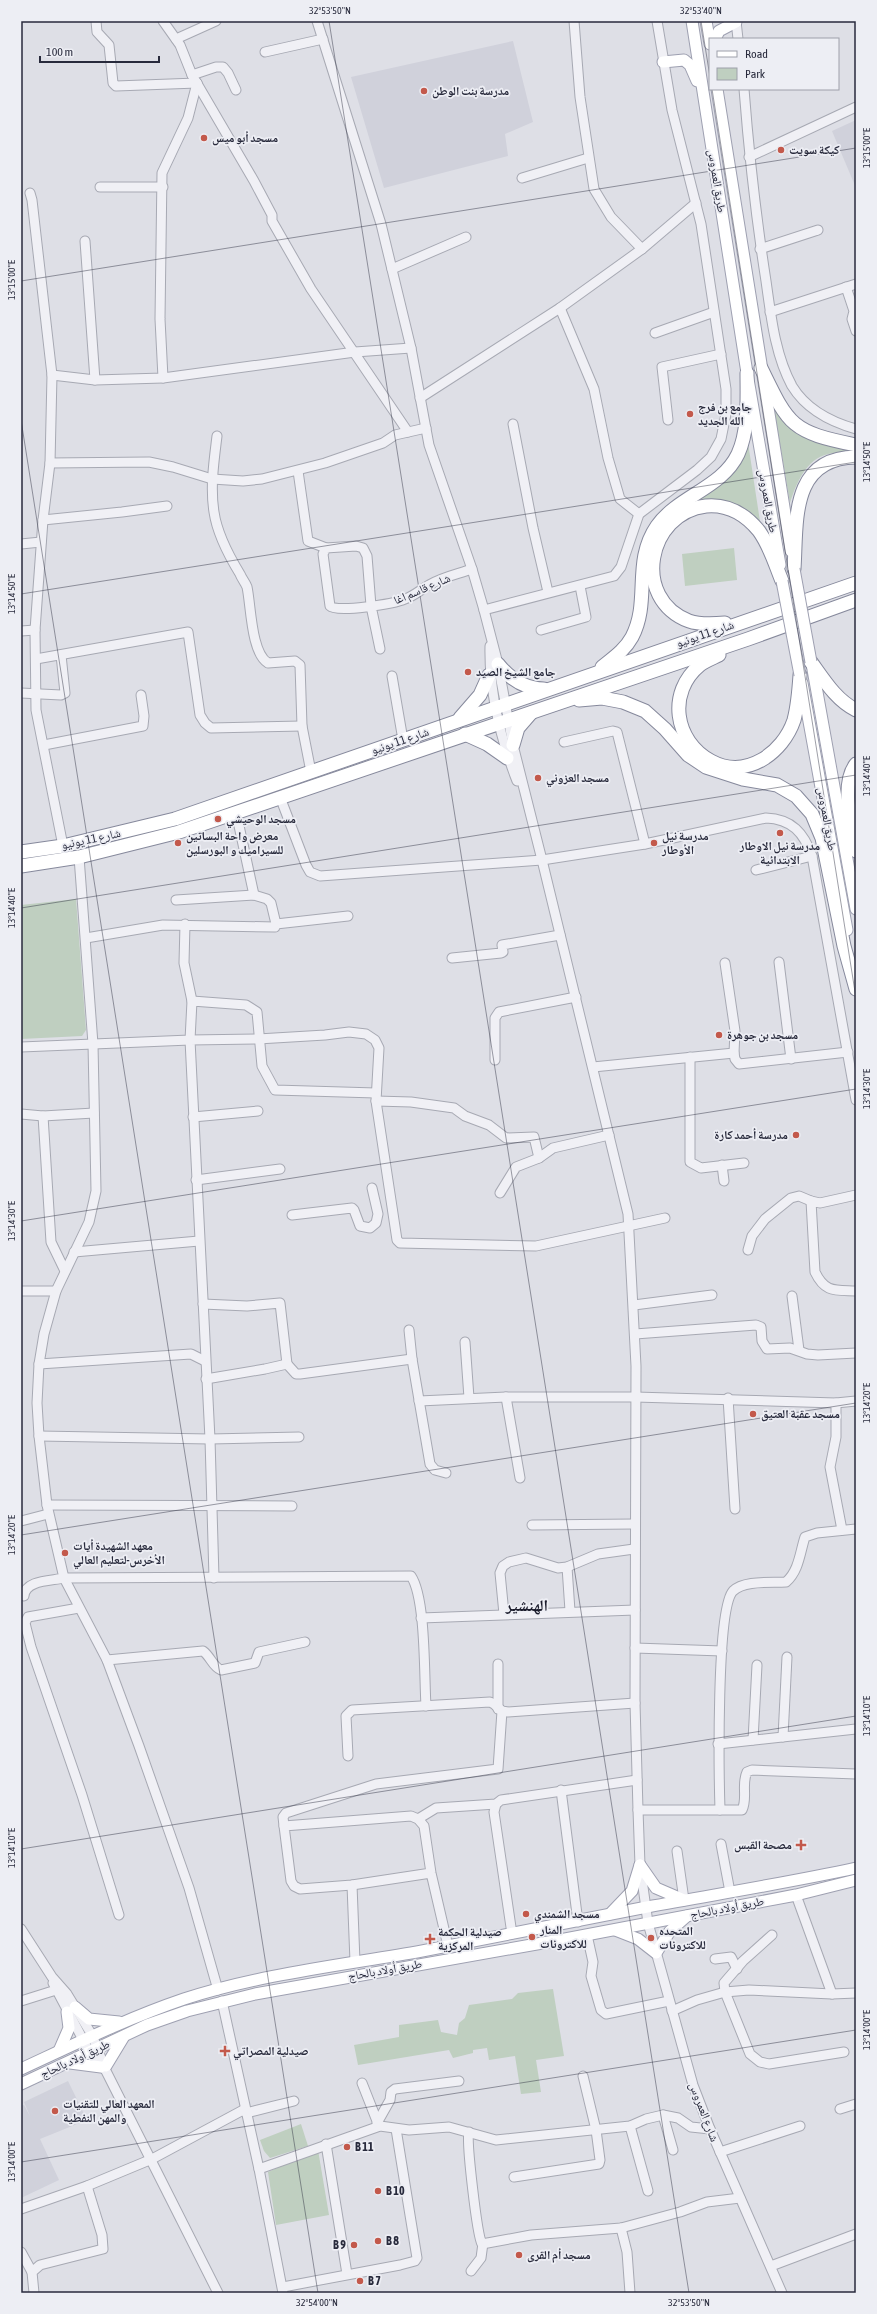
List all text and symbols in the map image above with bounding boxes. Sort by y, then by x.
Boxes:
text: 32°53'50"N [309,5,351,16]
text: 32°53'40"N [680,5,722,16]
scale bar [40,38,159,64]
legend [709,38,839,90]
text: 100 m [46,45,73,59]
text: Road [745,47,768,61]
text: Park [745,67,766,81]
place label: مدرسة بنت الوطن [432,84,510,99]
marker: مدرسة بنت الوطن [419,86,429,96]
text: 13°15'00"E [861,127,872,168]
place label: مسجد أبو ميس [212,131,278,146]
marker: مسجد أبو ميس [199,133,209,143]
place label: كيكة سويت [789,143,840,157]
marker: كيكة سويت [776,145,786,155]
street label: طريق العمروس [705,148,729,214]
text: 13°15'00"E [6,259,17,300]
place label: جامع بن فرج الله الجديد [698,400,752,428]
marker: جامع بن فرج الله الجديد [685,409,695,419]
text: 13°14'50"E [861,441,872,482]
street label: طريق العمروس [755,468,780,534]
street label: شارع قاسم اغا [391,571,453,608]
text: 13°14'50"E [6,573,17,614]
street label: شارع 11 يونيو [674,618,736,651]
place label: جامع الشيخ الصيد [476,665,556,680]
marker: جامع الشيخ الصيد [463,667,473,677]
street label: شارع 11 يونيو [369,725,431,758]
text: 13°14'40"E [861,755,872,796]
place label: مسجد العزوني [546,771,609,788]
marker: مسجد العزوني [533,773,543,783]
street label: طريق العمروس [814,786,839,852]
place label: مسجد الوحيشي [226,812,296,829]
marker: مسجد الوحيشي [213,814,223,824]
street label: شارع 11 يونيو [60,826,122,853]
marker: مدرسة نيل الاوطار الابتدائية [775,828,785,838]
place label: معرض واحة البساتين للسيراميك و البورسلين [186,829,283,858]
place label: مدرسة نيل الأوطار [661,829,709,857]
marker: معرض واحة البساتين للسيراميك و البورسلين [173,838,183,848]
marker: مدرسة نيل الأوطار [649,838,659,848]
place label: مدرسة نيل الاوطار الابتدائية [739,839,821,867]
text: 13°14'40"E [6,887,17,928]
place label: مسجد بن جوهرة [727,1028,799,1043]
marker: مسجد بن جوهرة [714,1030,724,1040]
text: 13°14'30"E [861,1068,872,1109]
place label: مدرسة أحمد كارة [714,1128,788,1142]
marker: مدرسة أحمد كارة [791,1130,801,1140]
text: 13°14'30"E [6,1200,17,1241]
text: 13°14'20"E [861,1382,872,1423]
place label: مسجد عقبة العتيق [761,1407,840,1422]
marker: مسجد عقبة العتيق [748,1409,758,1419]
text: 13°14'20"E [6,1514,17,1555]
place label: معهد الشهيدة أيات الأخرس-لتعليم العالي [73,1539,165,1570]
marker: معهد الشهيدة أيات الأخرس-لتعليم العالي [60,1548,70,1558]
district label: الهنشير [505,1596,548,1615]
text: 13°14'10"E [861,1695,872,1736]
text: 13°14'10"E [6,1827,17,1868]
place label: مصحة القبس [734,1838,792,1853]
marker: مصحة القبس [795,1839,807,1851]
street label: طريق أولاد بالحاج [689,1894,765,1922]
place label: مسجد الشمندي [534,1907,600,1924]
marker: مسجد الشمندي [521,1909,531,1919]
place label: المنار للاكترونات [539,1923,587,1951]
place label: المتحده للاكترونات [659,1924,706,1952]
place label: صيدلية الحكمة المركزية [438,1925,502,1953]
marker: المنار للاكترونات [527,1932,537,1942]
marker: المتحده للاكترونات [646,1933,656,1943]
marker: صيدلية الحكمة المركزية [425,1934,435,1944]
street label: طريق أولاد بالحاج [347,1957,423,1984]
text: 13°14'00"E [861,2009,872,2050]
street label: طريق أولاد بالحاج [38,2037,112,2082]
place label: صيدلية المصراتي [233,2044,309,2061]
marker: صيدلية المصراتي [220,2046,230,2056]
street label: شارع العمروس [685,2080,722,2144]
place label: المعهد العالي للتقنيات والمهن النفطية [63,2097,155,2126]
marker: المعهد العالي للتقنيات والمهن النفطية [50,2106,60,2116]
place label: B 11 [355,2140,374,2154]
text: 13°14'00"E [6,2141,17,2182]
marker: B 11 [342,2142,352,2152]
place label: B 10 [386,2184,405,2198]
marker: B 10 [373,2186,383,2196]
place label: B 8 [386,2234,399,2248]
marker: B 8 [373,2236,383,2246]
place label: B 9 [333,2238,346,2252]
marker: B 9 [349,2240,359,2250]
place label: مسجد أم القرى [527,2248,591,2263]
marker: مسجد أم القرى [514,2250,524,2260]
place label: B 7 [368,2274,381,2288]
marker: B 7 [355,2276,365,2286]
text: 32°54'00"N [296,2297,338,2308]
text: 32°53'50"N [668,2297,710,2308]

